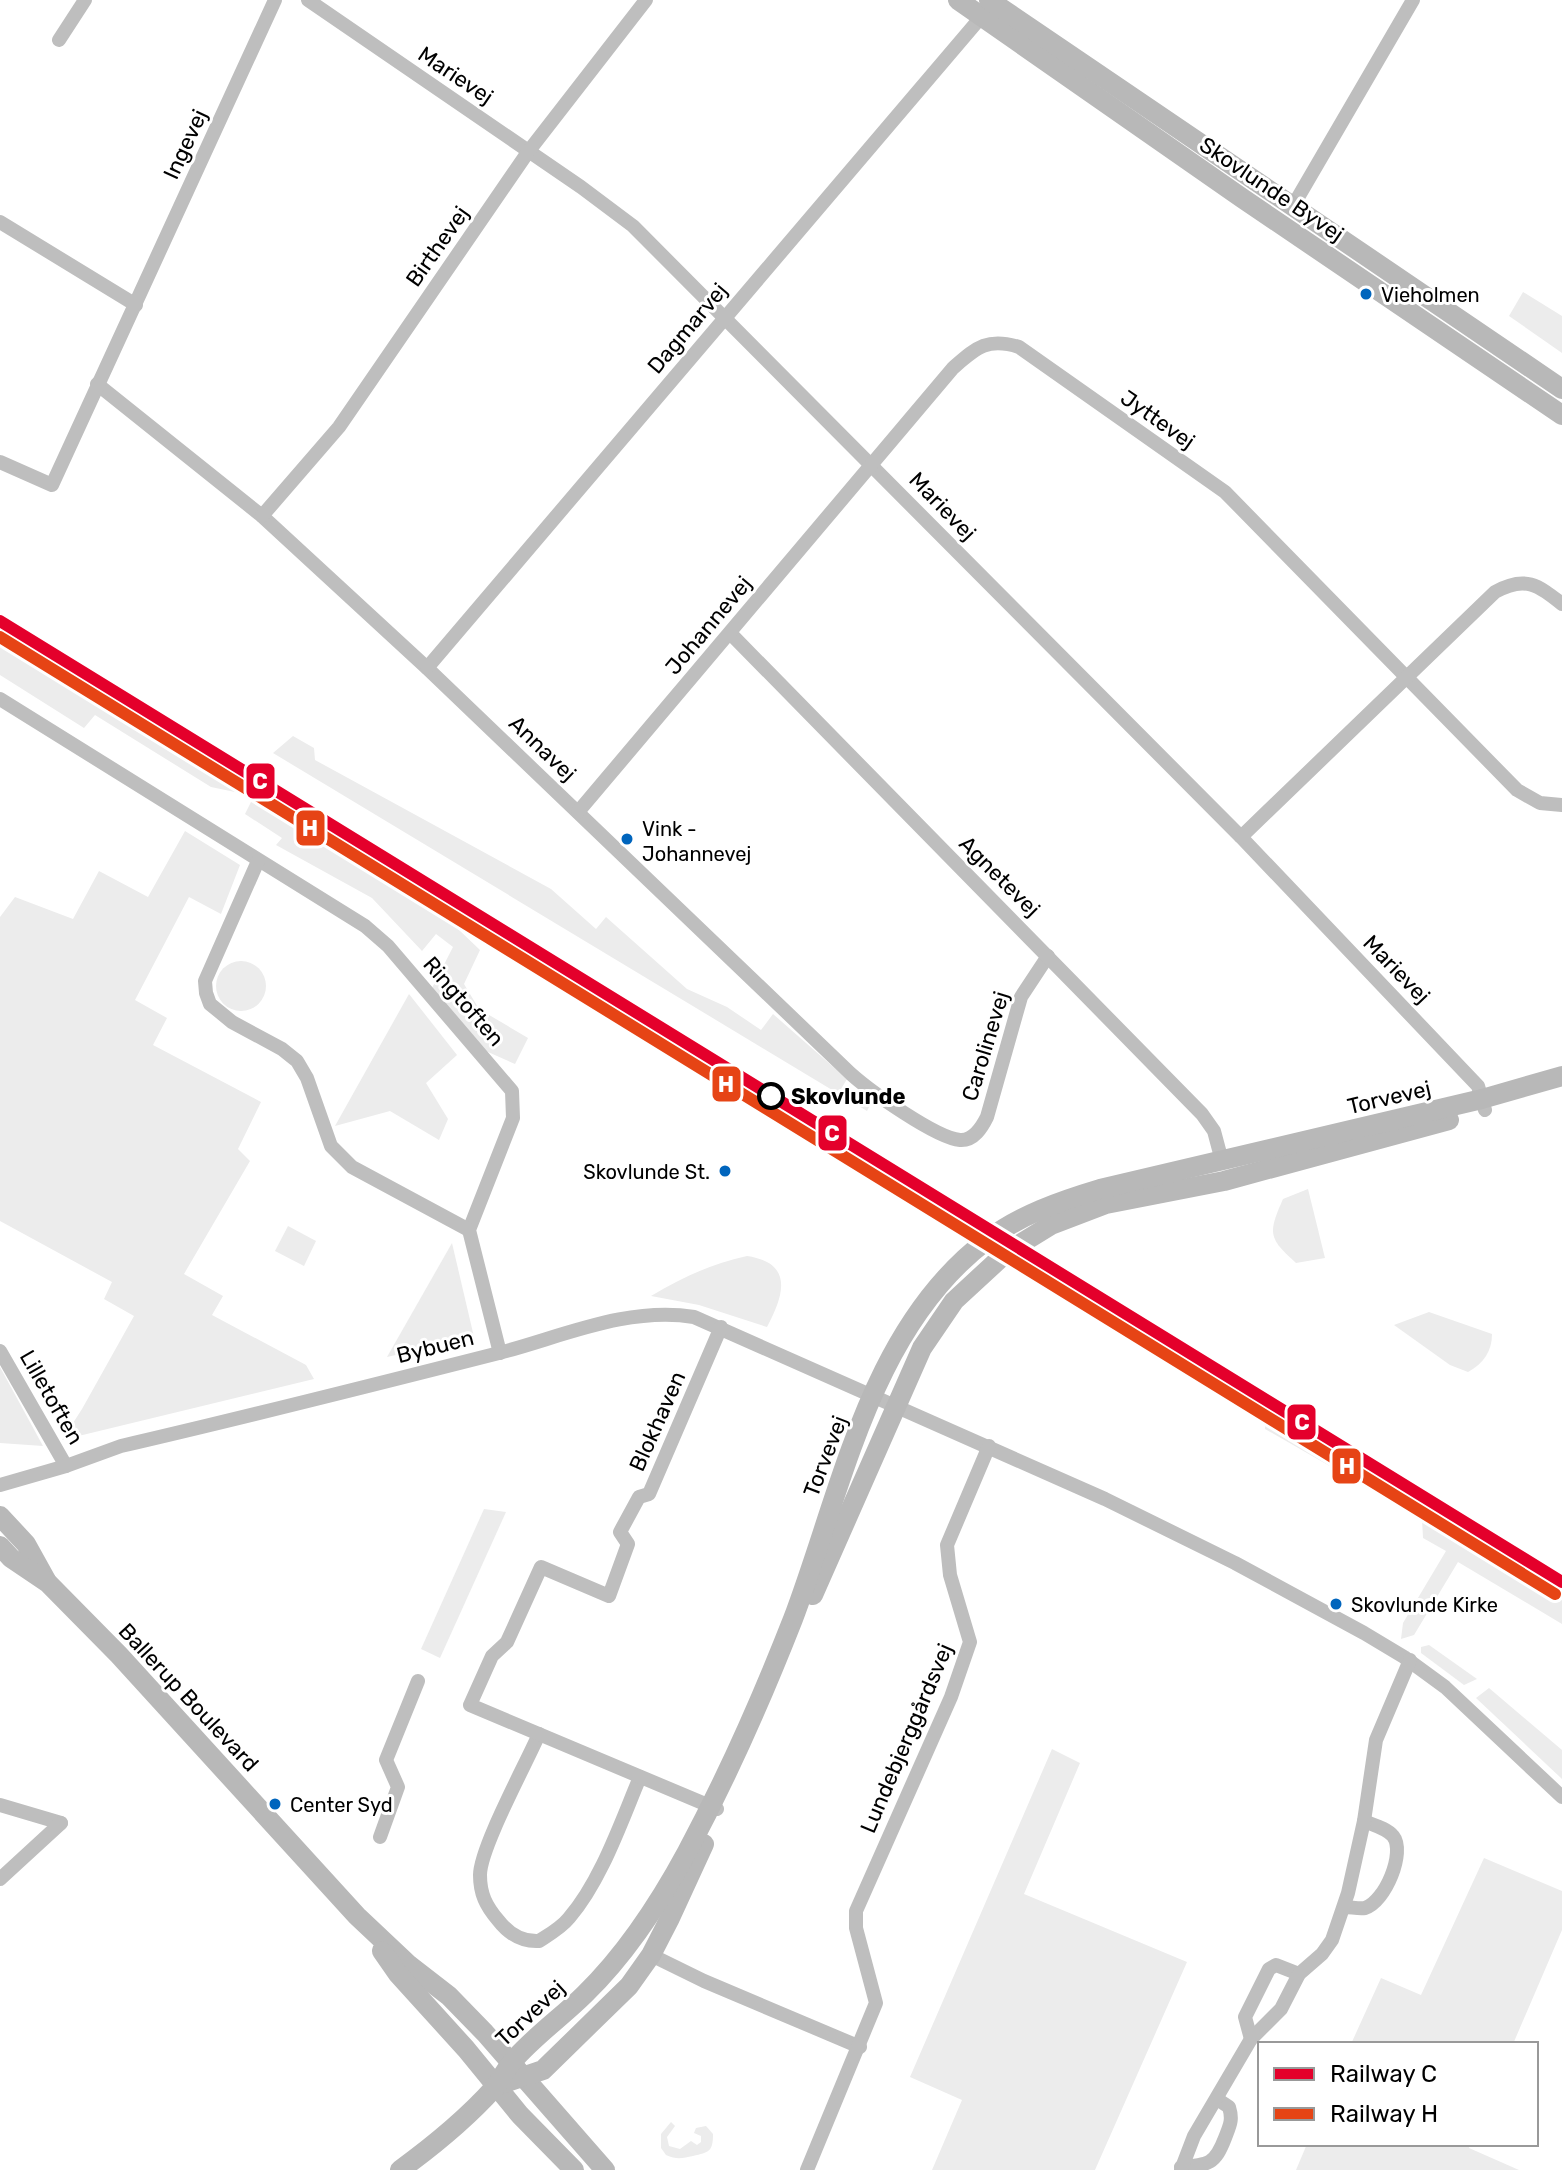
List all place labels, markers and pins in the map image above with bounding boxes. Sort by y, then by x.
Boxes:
place label: Vieholmen [1381,283,1480,307]
marker: Vieholmen [1358,286,1374,302]
place label: Vink - Johannevej [642,817,751,866]
marker: Vink - Johannevej [619,831,635,847]
marker: Skovlunde [758,1083,784,1109]
place label: Skovlunde [791,1083,906,1110]
place label: Skovlunde St. [583,1160,710,1184]
marker: Skovlunde St. [717,1163,733,1179]
place label: Skovlunde Kirke [1351,1593,1498,1617]
marker: Skovlunde Kirke [1328,1596,1344,1612]
place label: Center Syd [290,1793,393,1817]
marker: Center Syd [267,1796,283,1812]

